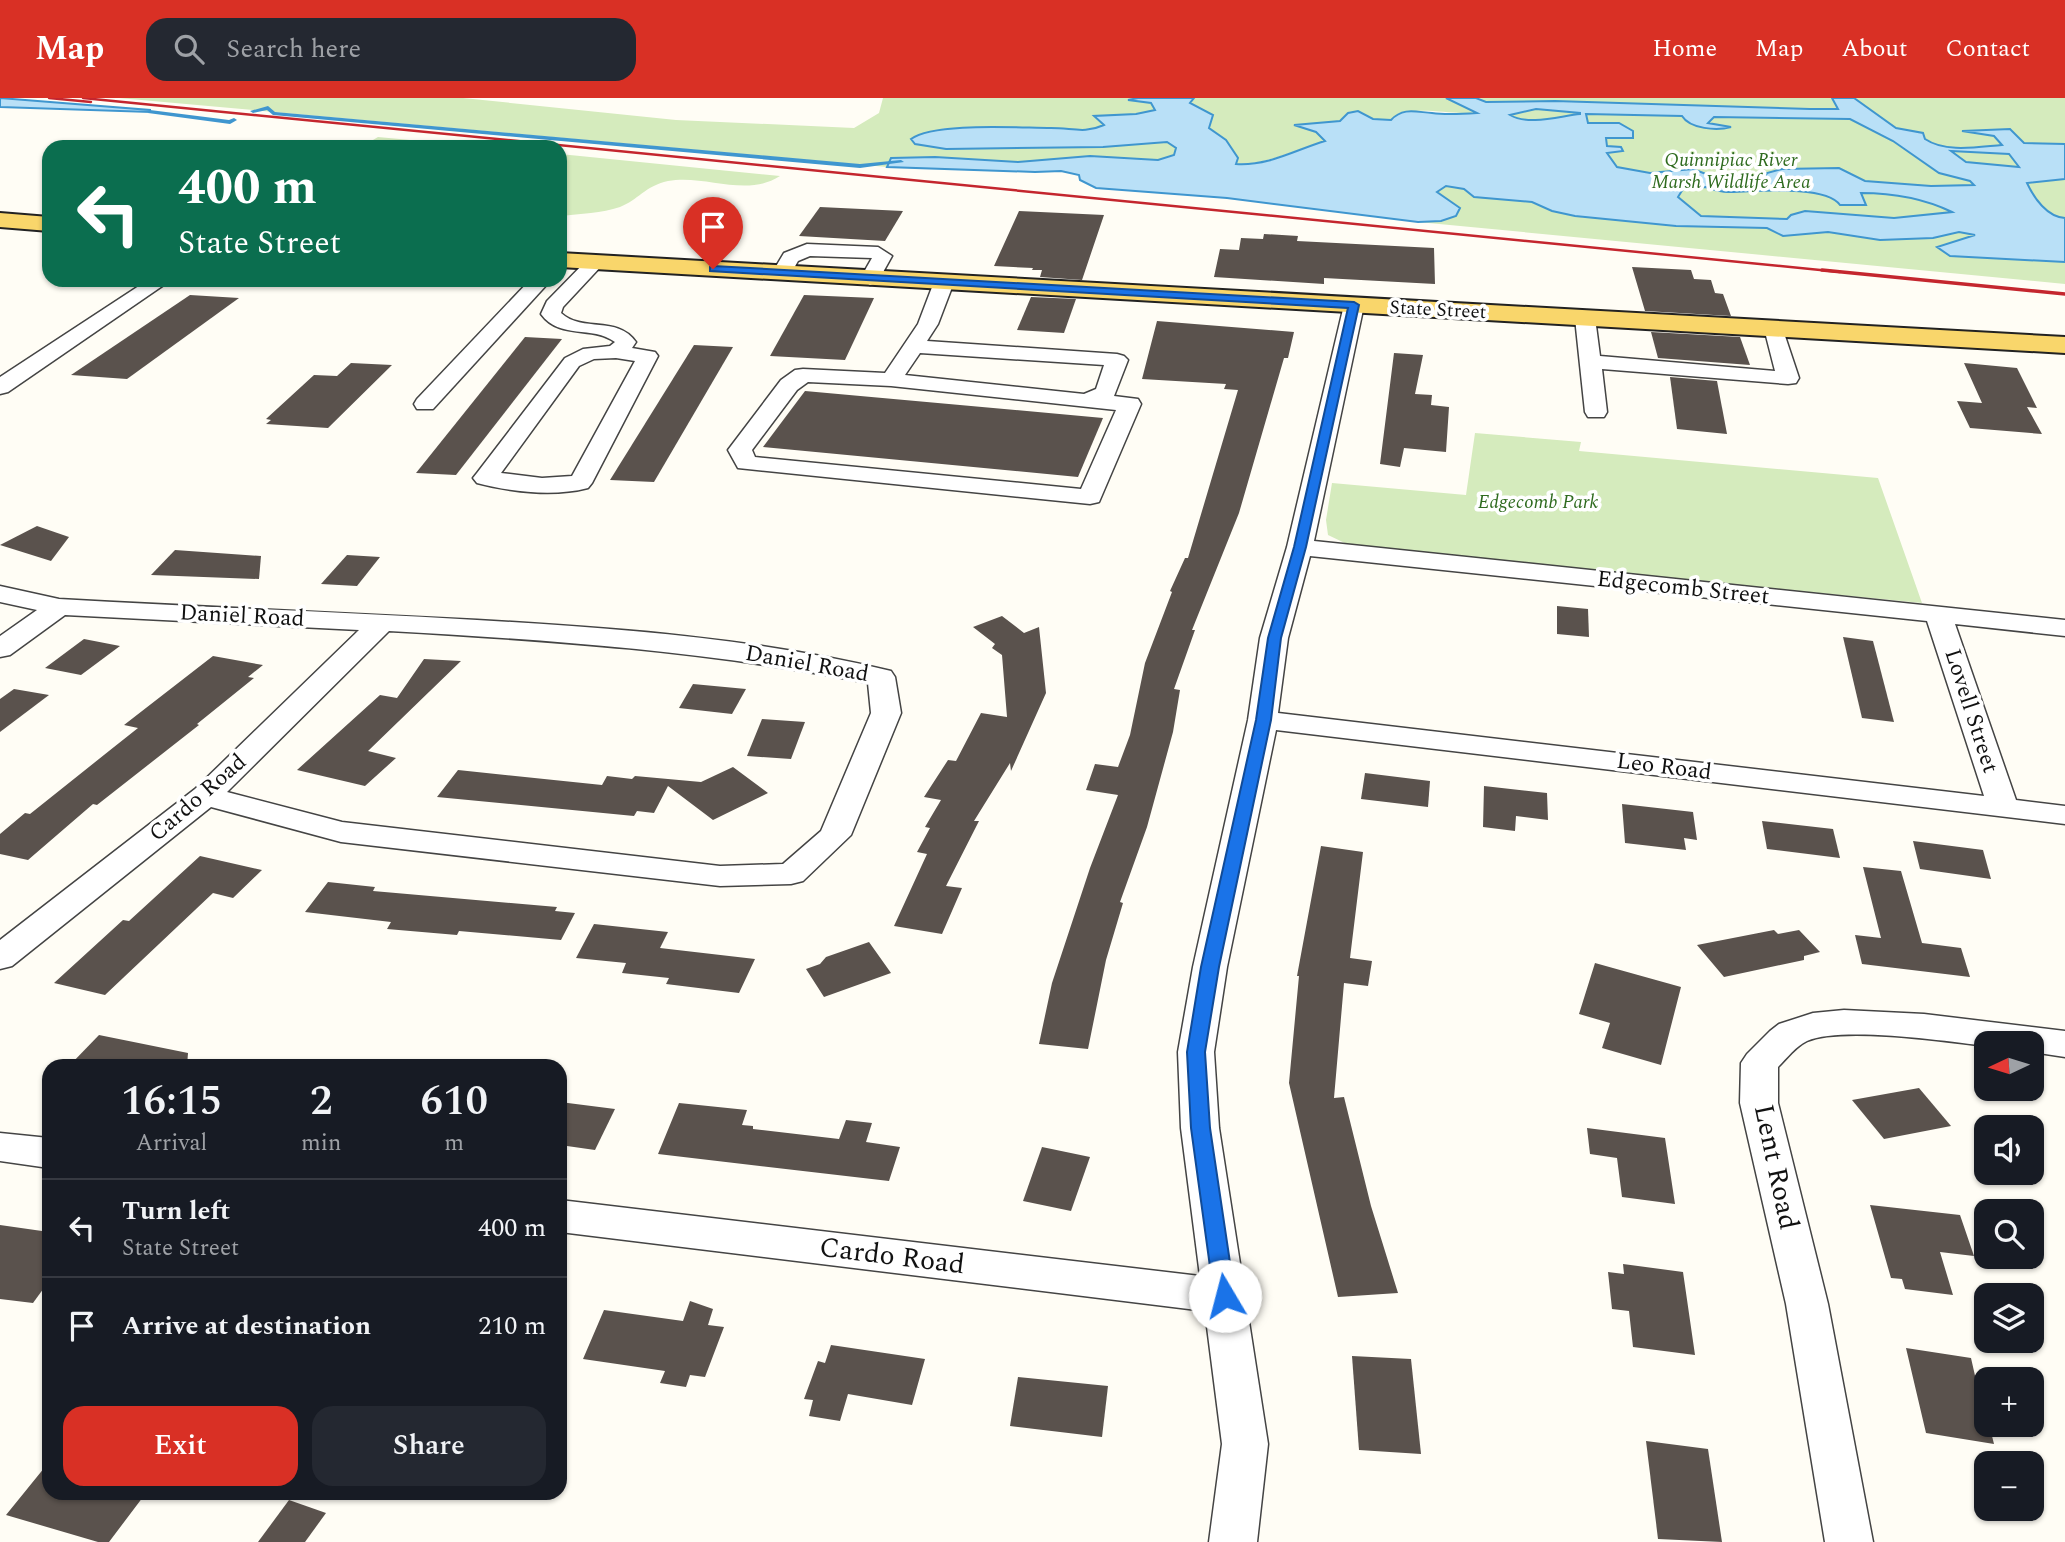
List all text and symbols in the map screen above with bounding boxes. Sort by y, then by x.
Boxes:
search box [146,18,636,81]
text: Map [35,24,104,74]
text: Search here [226,29,361,69]
icon: search [170,30,208,68]
text: Home [1652,31,1717,67]
text: Map [1755,31,1803,67]
text: About [1841,31,1907,67]
text: Contact [1945,31,2030,67]
park label: Quinnipiac River Marsh Wildlife Area [1651,146,1811,197]
text: 400 m [178,151,317,226]
icon: left [63,168,154,259]
pin [683,197,743,269]
icon: arrive [694,208,732,246]
text: State Street [178,219,341,268]
street label: State Street [1389,293,1487,327]
park label: Edgecomb Park [1478,488,1598,517]
street label: Edgecomb Street [1595,562,1771,614]
street label: Daniel Road [179,595,305,637]
street label: Daniel Road [742,636,872,692]
street label: Lovell Street [1934,644,2008,778]
street label: Leo Road [1614,744,1714,790]
street label: Cardo Road [141,745,255,851]
north arrow [1974,1031,2044,1101]
map controls [1974,1031,2044,1521]
text: 16:15 [121,1070,222,1133]
text: 2 [310,1070,332,1133]
text: 610 [420,1070,488,1133]
street label: Lent Road [1742,1100,1810,1234]
button: sound [1974,1115,2044,1185]
text: Arrival [136,1126,207,1161]
text: min [301,1126,341,1161]
text: m [444,1126,464,1161]
text: Turn left [122,1191,230,1231]
button: search [1974,1199,2044,1269]
text: 400 m [478,1208,546,1248]
icon: left [63,1209,101,1247]
street label: Cardo Road [817,1226,967,1286]
text: State Street [122,1231,239,1266]
position arrow [1188,1259,1262,1333]
button: layers [1974,1283,2044,1353]
text: Arrive at destination [122,1306,371,1346]
text: 210 m [478,1306,546,1346]
icon: arrive [63,1307,101,1345]
button: + [1974,1367,2044,1437]
button: Exit [63,1406,298,1486]
button: Share [312,1406,546,1486]
button: − [1974,1451,2044,1521]

